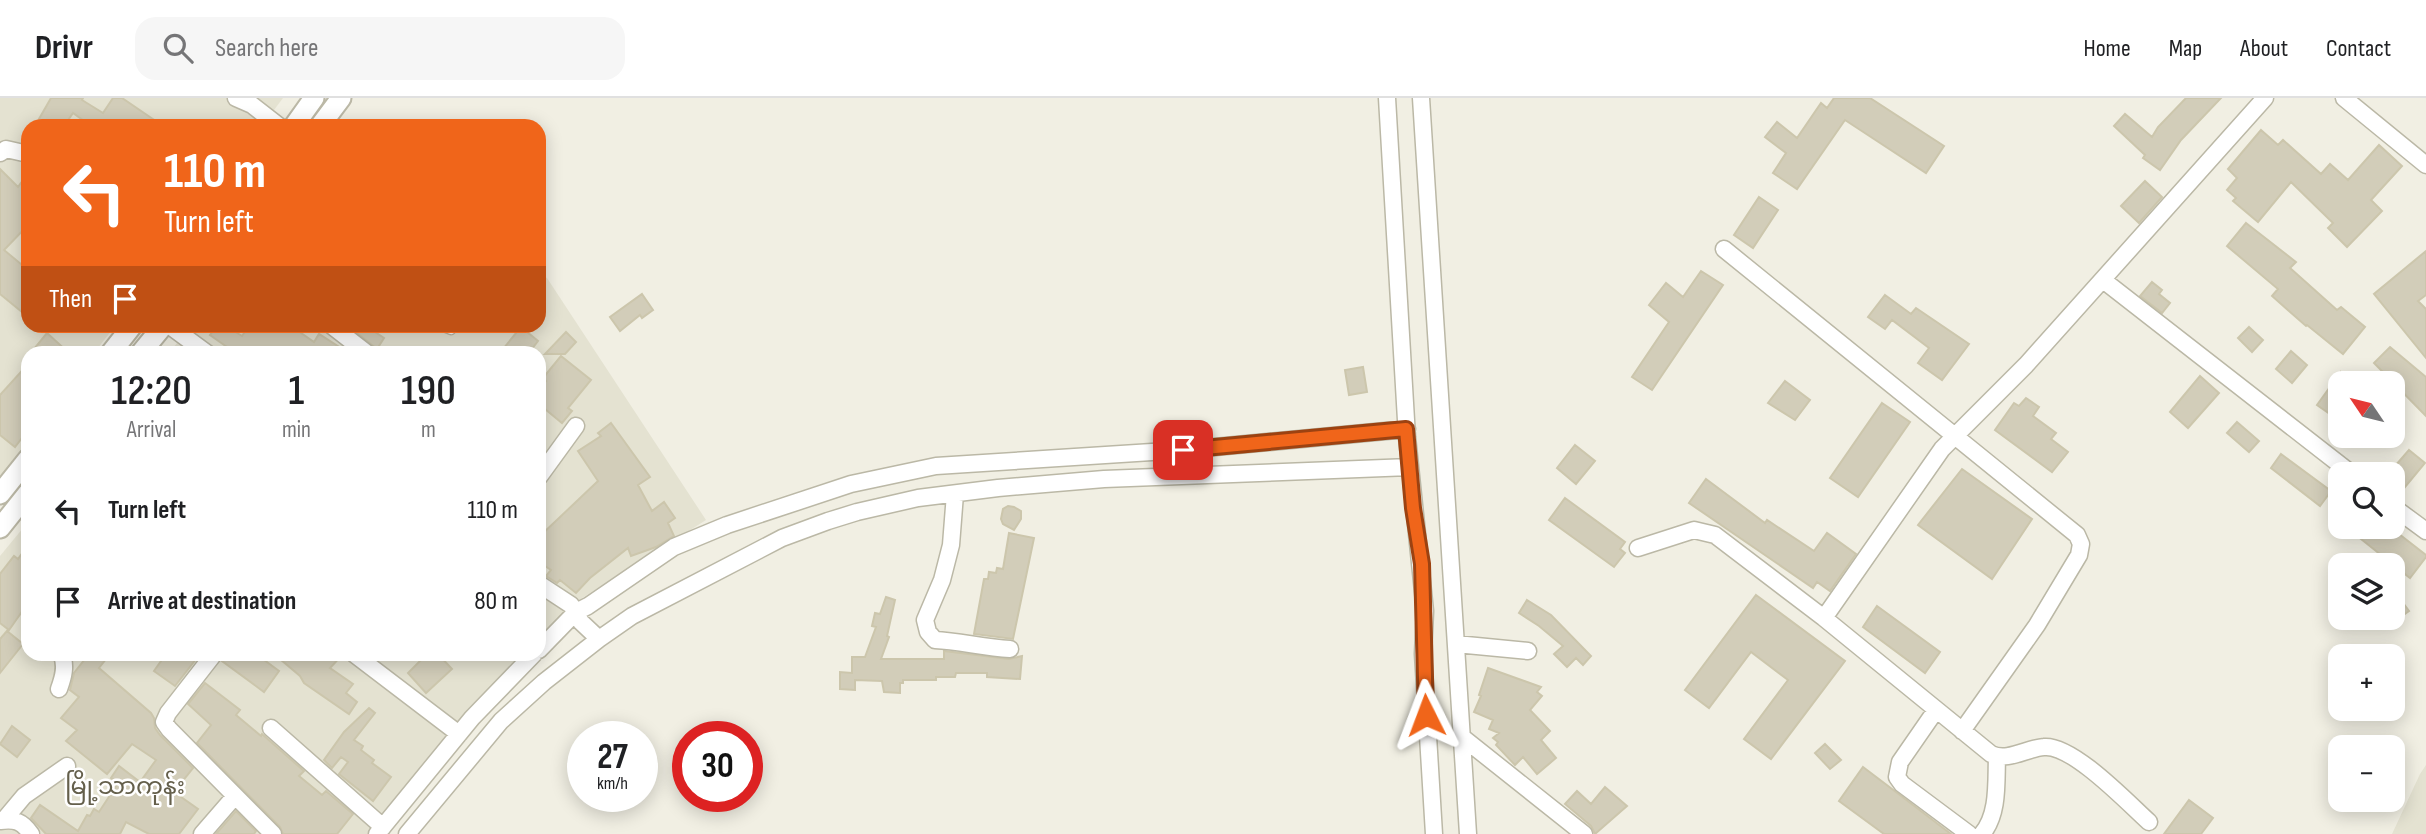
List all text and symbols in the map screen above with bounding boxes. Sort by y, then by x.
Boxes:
search box [135,17,625,80]
text: Drivr [35,28,93,68]
icon: search [159,29,197,67]
text: Search here [215,33,318,64]
text: Home [2083,34,2131,63]
text: Map [2169,34,2202,63]
text: About [2240,34,2288,63]
text: Contact [2326,34,2391,63]
text: 110 m [164,143,266,202]
icon: left [49,147,140,238]
text: Turn left [164,203,254,242]
icon: arrive [106,280,144,318]
text: Then [49,284,92,315]
text: 12:20 [111,366,192,417]
text: 1 [288,366,304,417]
text: 190 [401,366,456,417]
north arrow [2328,371,2404,448]
map controls [2328,371,2405,812]
text: Arrival [127,416,176,444]
text: min [282,416,311,444]
text: m [421,416,436,444]
pin [1153,420,1213,480]
icon: arrive [1164,431,1202,469]
button: search [2328,462,2405,539]
icon: left [49,492,87,530]
text: Turn left [108,495,186,526]
text: 110 m [467,495,518,526]
button: layers [2328,553,2405,630]
icon: arrive [49,583,87,621]
text: Arrive at destination [108,586,296,617]
text: 80 m [474,586,518,617]
button: + [2328,644,2405,721]
position arrow [1389,678,1463,752]
speed limit sign: 30 [672,721,763,812]
button: − [2328,735,2405,812]
text: 27 [597,736,628,779]
district label: မြို့သာကုန်း [65,770,185,805]
text: km/h [597,773,628,794]

